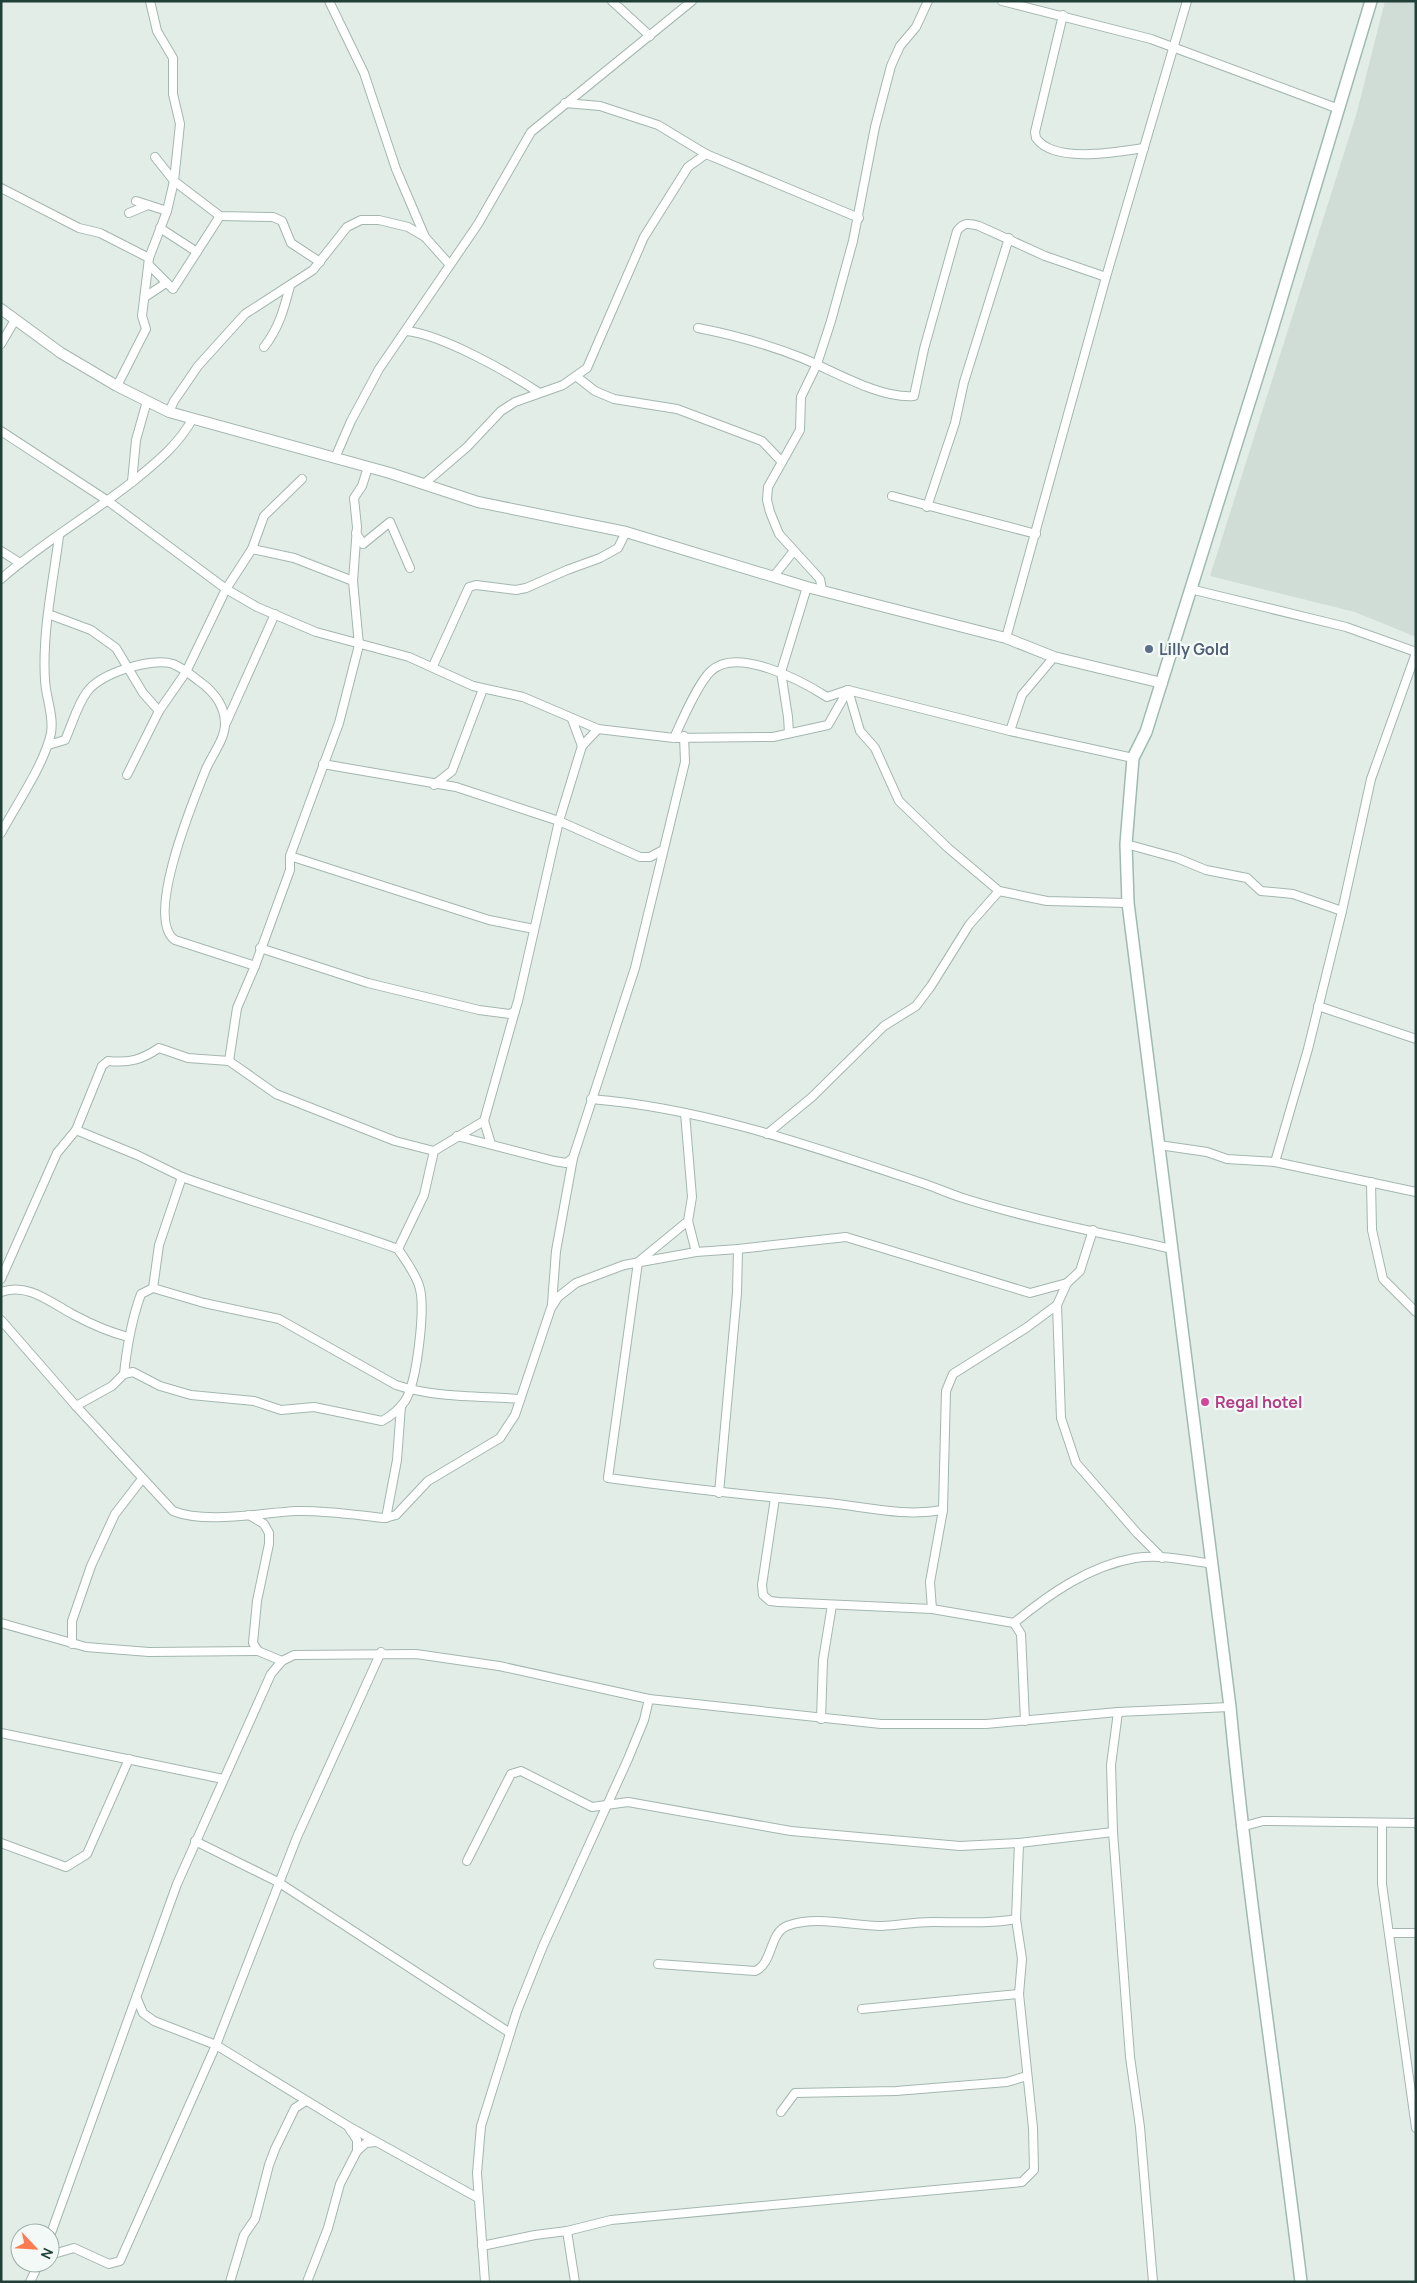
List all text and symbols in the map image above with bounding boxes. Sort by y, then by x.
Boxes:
place label: Lilly Gold [1159,638,1229,660]
marker: Lilly Gold [1143,643,1155,655]
place label: Regal hotel [1215,1391,1302,1413]
marker: Regal hotel [1199,1396,1211,1408]
north arrow [10,2223,60,2273]
text: N [36,2245,58,2262]

